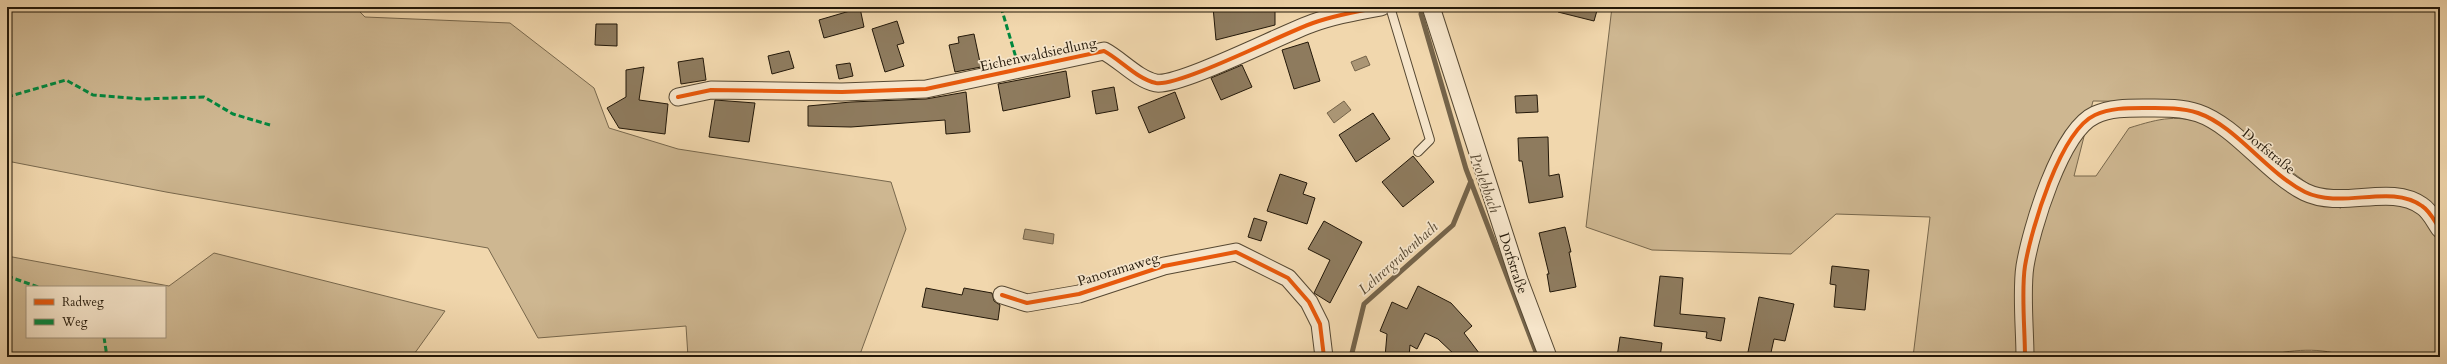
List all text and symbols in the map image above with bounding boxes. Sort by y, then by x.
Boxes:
street label: Eichenwaldsiedlung [978,33,1098,76]
street label: Dorfstraße [2238,124,2299,179]
water label: Prolebbach [1465,150,1505,216]
water label: Lehrergrabenbach [1354,216,1443,299]
street label: Dorfstraße [1494,230,1532,296]
street label: Panoramaweg [1075,248,1161,291]
legend [26,286,166,338]
text: Radweg [62,294,104,310]
text: Weg [61,314,88,330]

